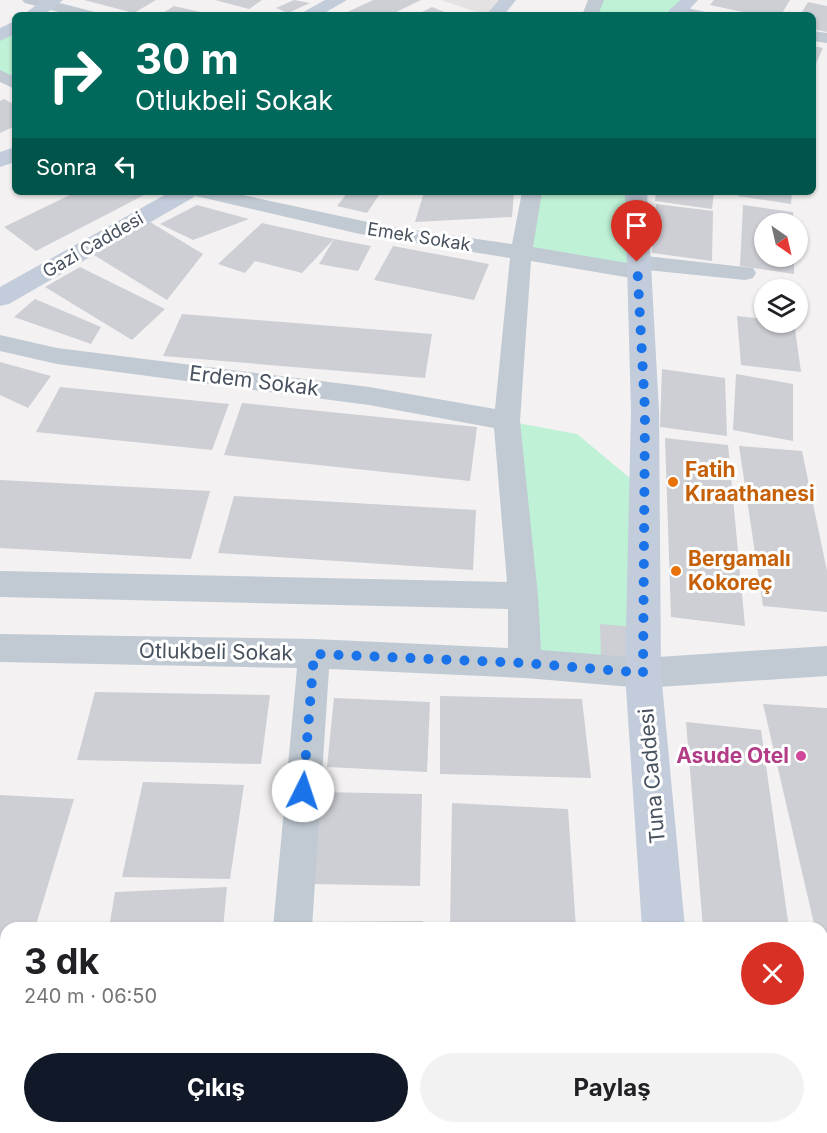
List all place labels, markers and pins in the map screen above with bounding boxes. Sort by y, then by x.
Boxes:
pin [611,200,662,262]
place label: Fatih Kıraathanesi [685,457,815,506]
marker: Fatih Kıraathanesi [666,475,680,489]
place label: Bergamalı Kokoreç [688,546,791,595]
marker: Bergamalı Kokoreç [669,564,683,578]
place label: Asude Otel [676,743,789,768]
marker: Asude Otel [794,749,808,763]

